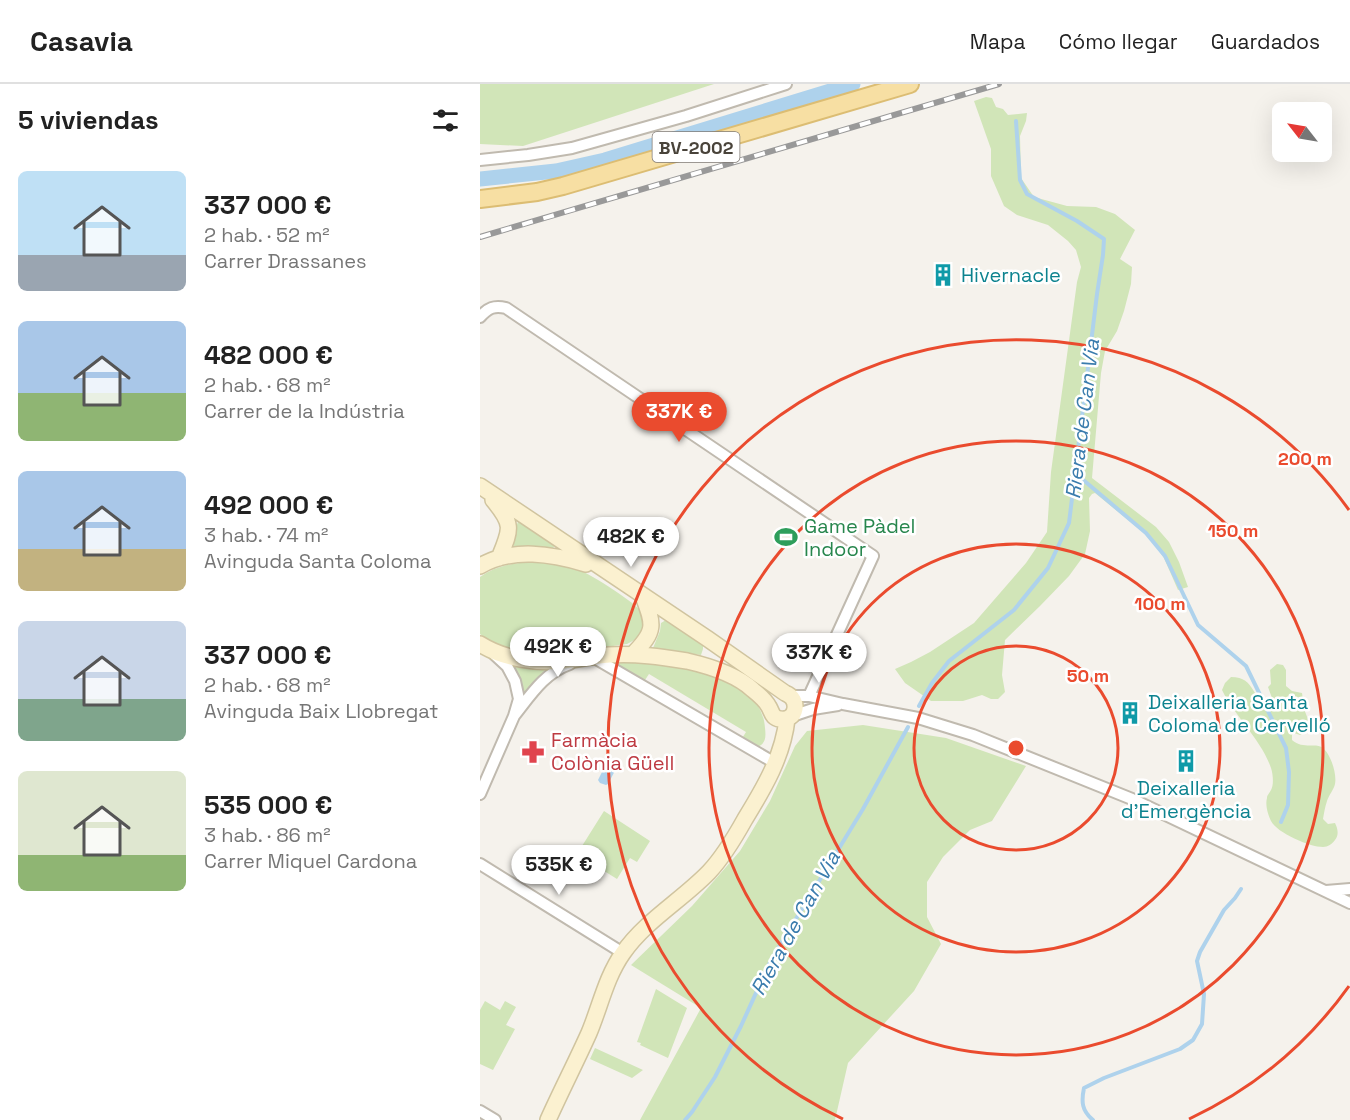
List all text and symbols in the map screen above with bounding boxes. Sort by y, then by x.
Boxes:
text: Casavia [30,23,133,59]
text: Mapa [970,28,1026,55]
text: Cómo llegar [1059,28,1178,55]
text: Guardados [1211,28,1320,55]
north arrow [1272,102,1332,162]
map controls [1272,102,1332,162]
text: 5 viviendas [18,103,159,137]
icon: filters [429,104,462,137]
road number: BV-2002 [652,132,740,162]
text: 337 000 € [204,188,331,222]
icon: home [66,195,138,267]
text: 2 hab. · 52 m² [204,222,330,248]
text: Carrer Drassanes [204,248,367,274]
building icon: Hivernacle [930,262,956,288]
place label: Hivernacle [961,262,1061,288]
water label: Riera de Can Via [1059,337,1105,501]
text: 482 000 € [204,338,333,372]
icon: home [66,345,138,417]
text: 2 hab. · 68 m² [204,372,330,398]
pin: 337K € [630,392,728,443]
text: Carrer de la Indústria [204,398,405,424]
text: 337K € [646,398,712,424]
text: 200 m [1278,447,1332,470]
text: 492 000 € [204,488,333,522]
icon: home [66,495,138,567]
place label: Game Pàdel Indoor [804,513,916,562]
pin: 482K € [582,517,680,568]
text: 150 m [1208,519,1258,542]
text: 3 hab. · 74 m² [204,522,328,548]
text: 482K € [597,523,665,549]
sports icon: Game Pàdel Indoor [773,524,799,550]
text: Avinguda Santa Coloma [204,548,431,574]
text: 100 m [1134,592,1186,615]
pin: 492K € [509,627,607,678]
text: 492K € [524,633,592,659]
pin: 337K € [770,633,868,684]
text: 337 000 € [204,638,331,672]
text: 337K € [786,639,852,665]
icon: home [66,645,138,717]
text: 50 m [1067,664,1109,687]
text: 2 hab. · 68 m² [204,672,330,698]
place label: Deixalleria Santa Coloma de Cervelló [1148,689,1331,738]
text: Avinguda Baix Llobregat [204,698,438,724]
building icon: Deixalleria Santa Coloma de Cervelló [1117,700,1143,726]
place label: Farmàcia Colònia Güell [551,727,674,776]
centre of rings [1006,738,1026,758]
pharmacy icon: Farmàcia Colònia Güell [520,739,546,765]
building icon: Deixalleria d'Emergència [1173,748,1199,774]
place label: Deixalleria d'Emergència [1121,775,1251,824]
text: 535 000 € [204,788,332,822]
icon: home [66,795,138,867]
text: 3 hab. · 86 m² [204,822,331,848]
pin: 535K € [510,845,608,896]
water label: Riera de Can Via [744,845,846,1000]
text: Carrer Miquel Cardona [204,848,417,874]
text: 535K € [525,851,593,877]

